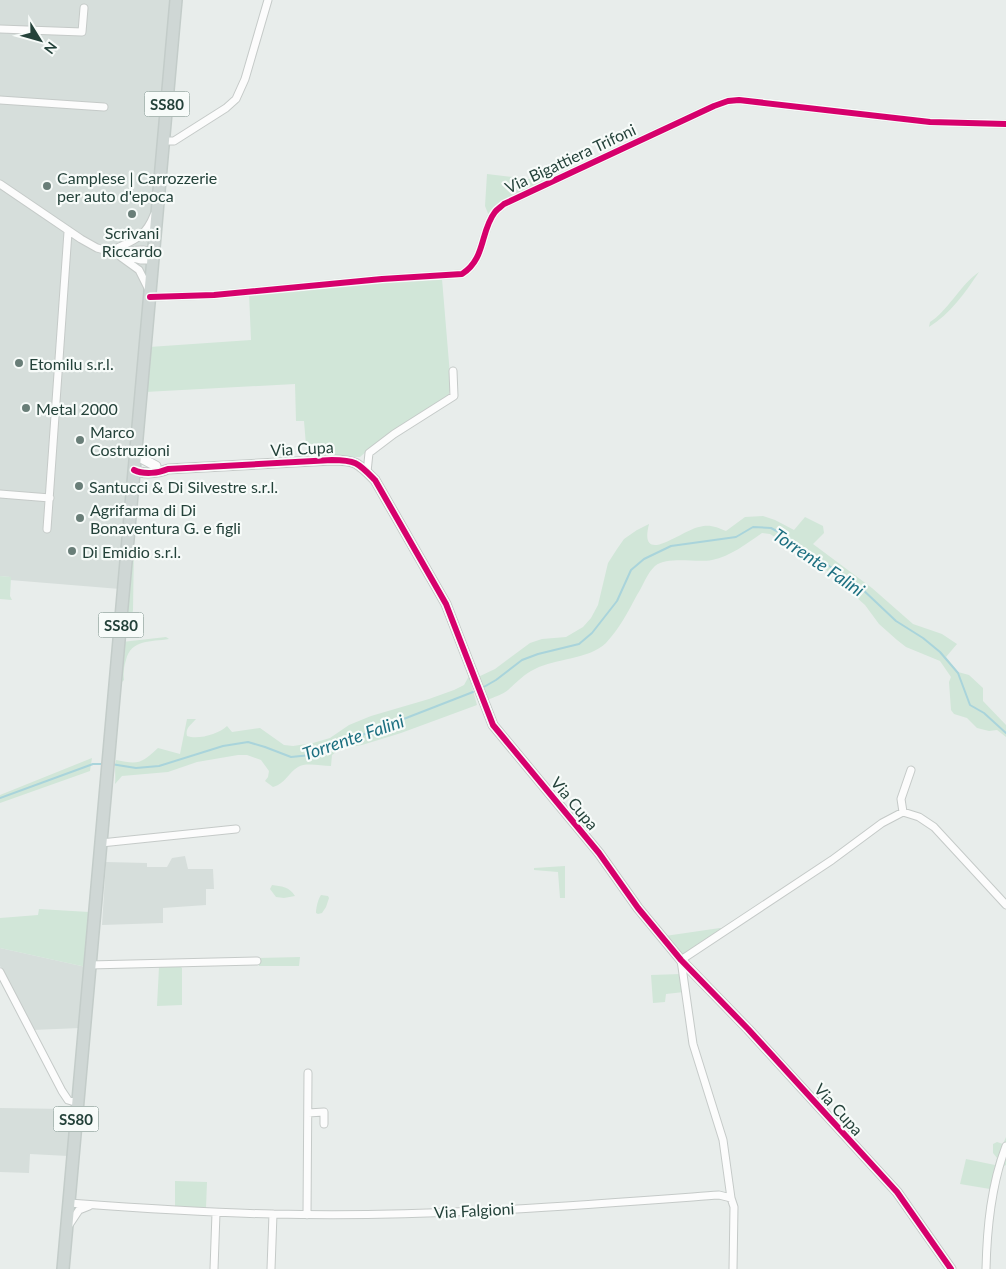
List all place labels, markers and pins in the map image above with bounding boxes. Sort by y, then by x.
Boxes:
place label: Camplese | Carrozzerie per auto d'epoca [57,168,217,205]
marker: Camplese | Carrozzerie per auto d'epoca [41,180,53,192]
marker: Scrivani Riccardo [126,208,138,220]
place label: Scrivani Riccardo [102,223,162,260]
place label: Etomilu s.r.l. [29,354,114,373]
marker: Etomilu s.r.l. [13,357,25,369]
place label: Metal 2000 [36,399,118,418]
marker: Metal 2000 [20,402,32,414]
place label: Marco Costruzioni [90,422,170,459]
marker: Marco Costruzioni [74,434,86,446]
place label: Santucci & Di Silvestre s.r.l. [89,477,278,496]
marker: Santucci & Di Silvestre s.r.l. [73,480,85,492]
place label: Agrifarma di Di Bonaventura G. e figli [90,500,241,537]
marker: Agrifarma di Di Bonaventura G. e figli [74,512,86,524]
place label: Di Emidio s.r.l. [82,542,181,561]
marker: Di Emidio s.r.l. [66,545,78,557]

